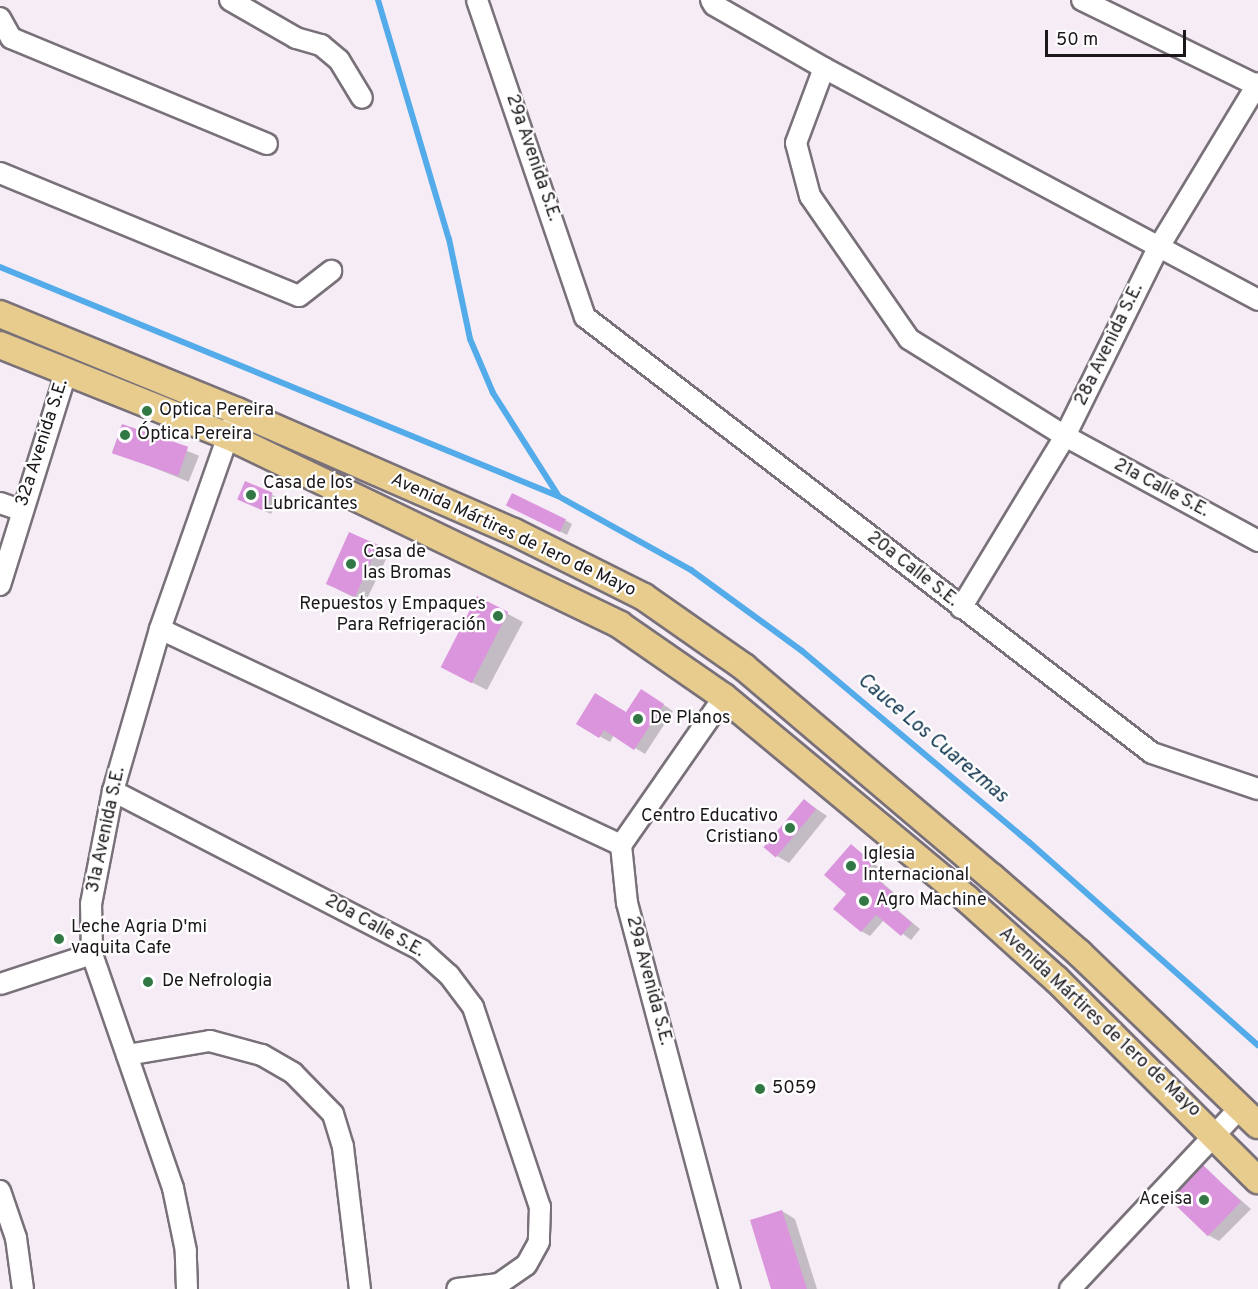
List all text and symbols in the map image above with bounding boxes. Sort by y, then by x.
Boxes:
scale bar [1048,18,1189,56]
text: 50 m [1056,29,1098,52]
street label: 29a Avenida S.E. [500,91,564,225]
street label: 28a Avenida S.E. [1071,280,1149,410]
street label: 32a Avenida S.E. [12,376,74,510]
place label: Optica Pereira [159,400,274,422]
marker: Optica Pereira [140,404,154,418]
place label: Óptica Pereira [137,424,252,446]
marker: Óptica Pereira [118,428,132,442]
street label: 21a Calle S.E. [1110,455,1212,523]
street label: Avenida Mártires de 1ero de Mayo [387,470,639,602]
place label: Casa de los Lubricantes [263,474,358,516]
marker: Casa de los Lubricantes [244,488,258,502]
street label: 20a Calle S.E. [862,528,962,612]
place label: Casa de las Bromas [363,543,451,586]
marker: Casa de las Bromas [344,557,358,571]
place label: Repuestos y Empaques Para Refrigeración [299,595,486,638]
marker: Repuestos y Empaques Para Refrigeración [491,609,505,623]
water label: Cauce Los Cuarezmas [852,669,1012,809]
place label: De Planos [650,708,730,730]
marker: De Planos [631,712,645,726]
street label: 31a Avenida S.E. [83,765,131,895]
place label: Centro Educativo Cristiano [641,807,778,850]
marker: Centro Educativo Cristiano [783,821,797,835]
place label: Iglesia Internacional [863,845,969,888]
marker: Iglesia Internacional [844,859,858,873]
place label: Agro Machine [876,890,987,912]
street label: 20a Calle S.E. [321,891,427,963]
marker: Agro Machine [857,894,871,908]
street label: 29a Avenida S.E. [620,914,676,1048]
place label: Leche Agria D'mi vaquita Cafe [71,918,208,960]
street label: Avenida Mártires de 1ero de Mayo [994,924,1204,1122]
marker: Leche Agria D'mi vaquita Cafe [52,932,66,946]
place label: De Nefrologia [162,971,272,993]
marker: De Nefrologia [139,973,157,991]
place label: 5059 [772,1078,816,1100]
marker: 5059 [753,1082,767,1096]
place label: Aceisa [1139,1189,1192,1211]
marker: Aceisa [1197,1193,1211,1207]

